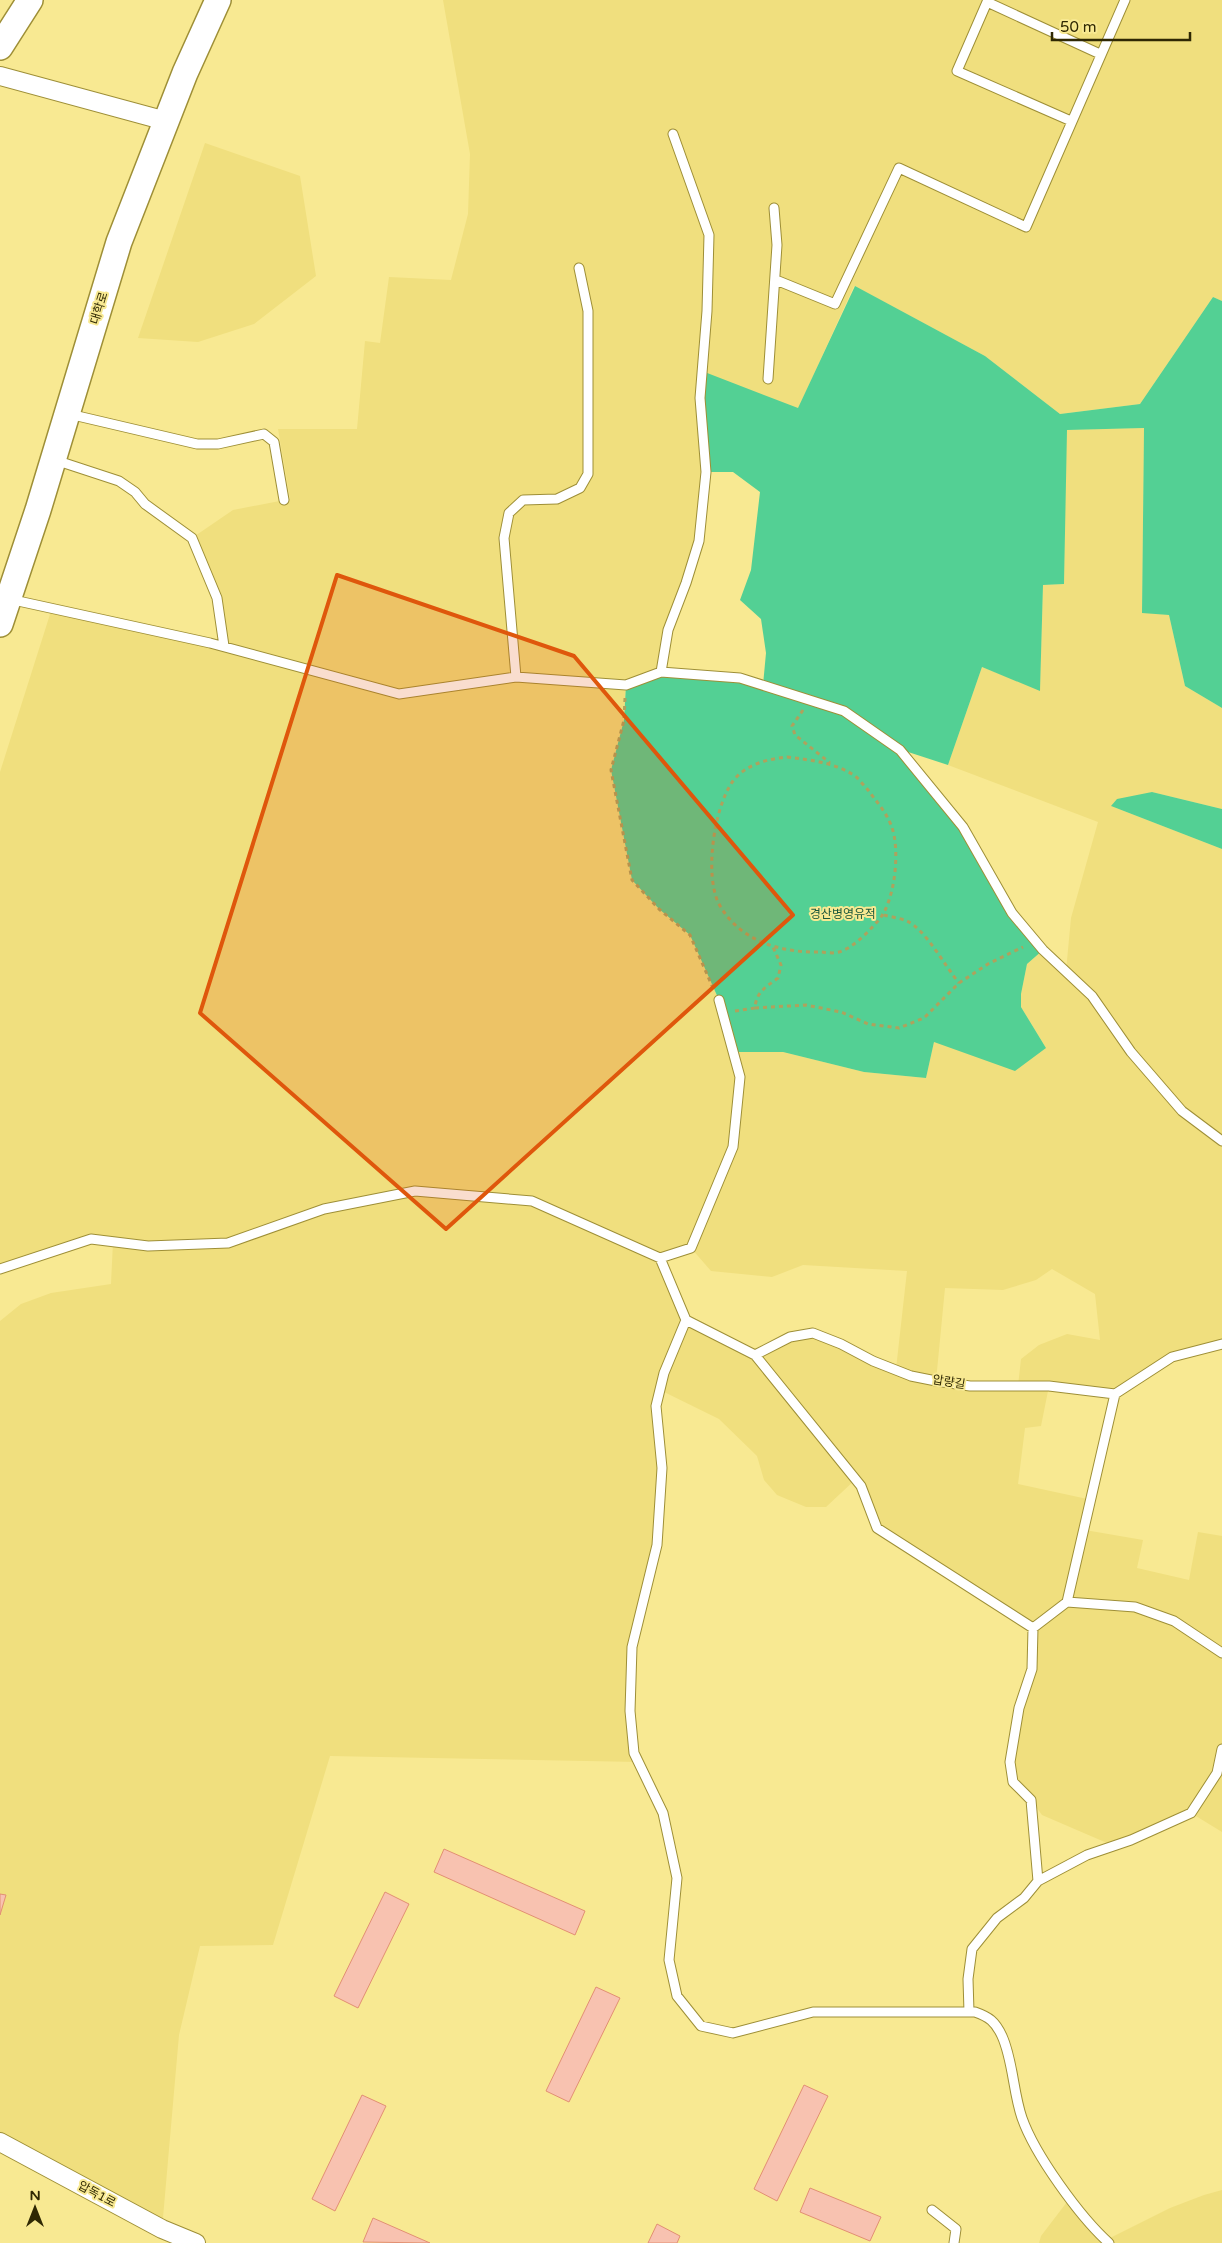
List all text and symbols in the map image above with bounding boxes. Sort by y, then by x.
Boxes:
scale bar [1052,10,1190,42]
text: 50 m [1060,18,1097,36]
street label: 대학로 [87,290,111,326]
park label: 경산병영유적 [810,907,876,921]
street label: 압량길 [932,1372,966,1392]
street label: 압독1로 [76,2178,118,2210]
north arrow [10,2183,60,2233]
text: N [29,2187,41,2204]

